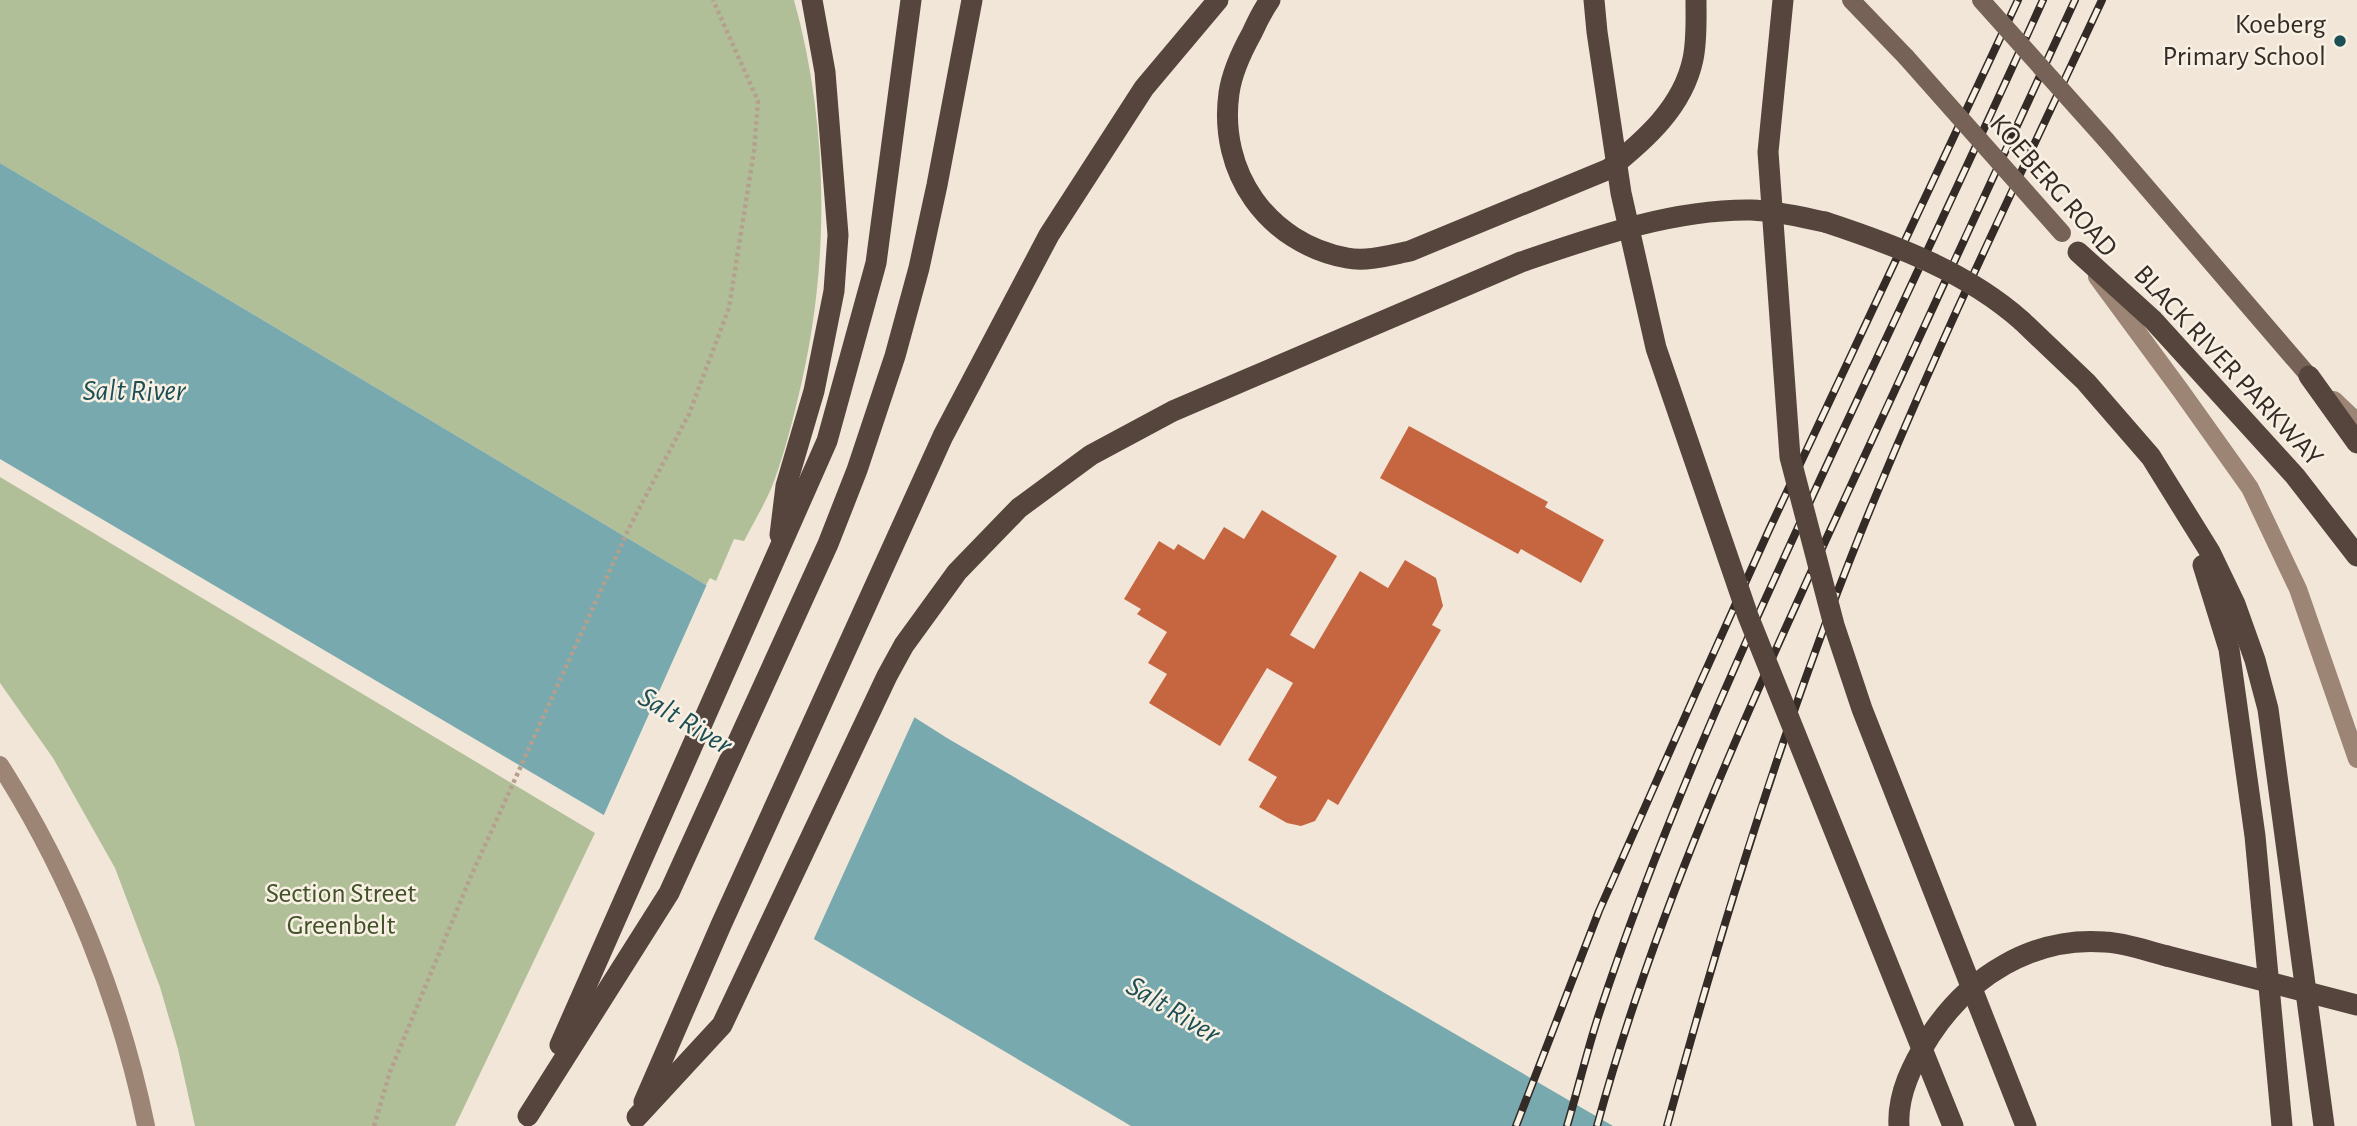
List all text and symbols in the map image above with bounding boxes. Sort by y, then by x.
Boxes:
place label: Koeberg Primary School [2163,11,2326,71]
marker: Koeberg Primary School [2332,33,2348,49]
street label: KOEBERG ROAD [1984,110,2122,262]
street label: BLACK RIVER PARKWAY [2128,260,2328,472]
water label: Salt River [82,376,187,406]
water label: Salt River [633,682,738,761]
park label: Section Street Greenbelt [266,880,416,940]
water label: Salt River [1121,971,1226,1050]

